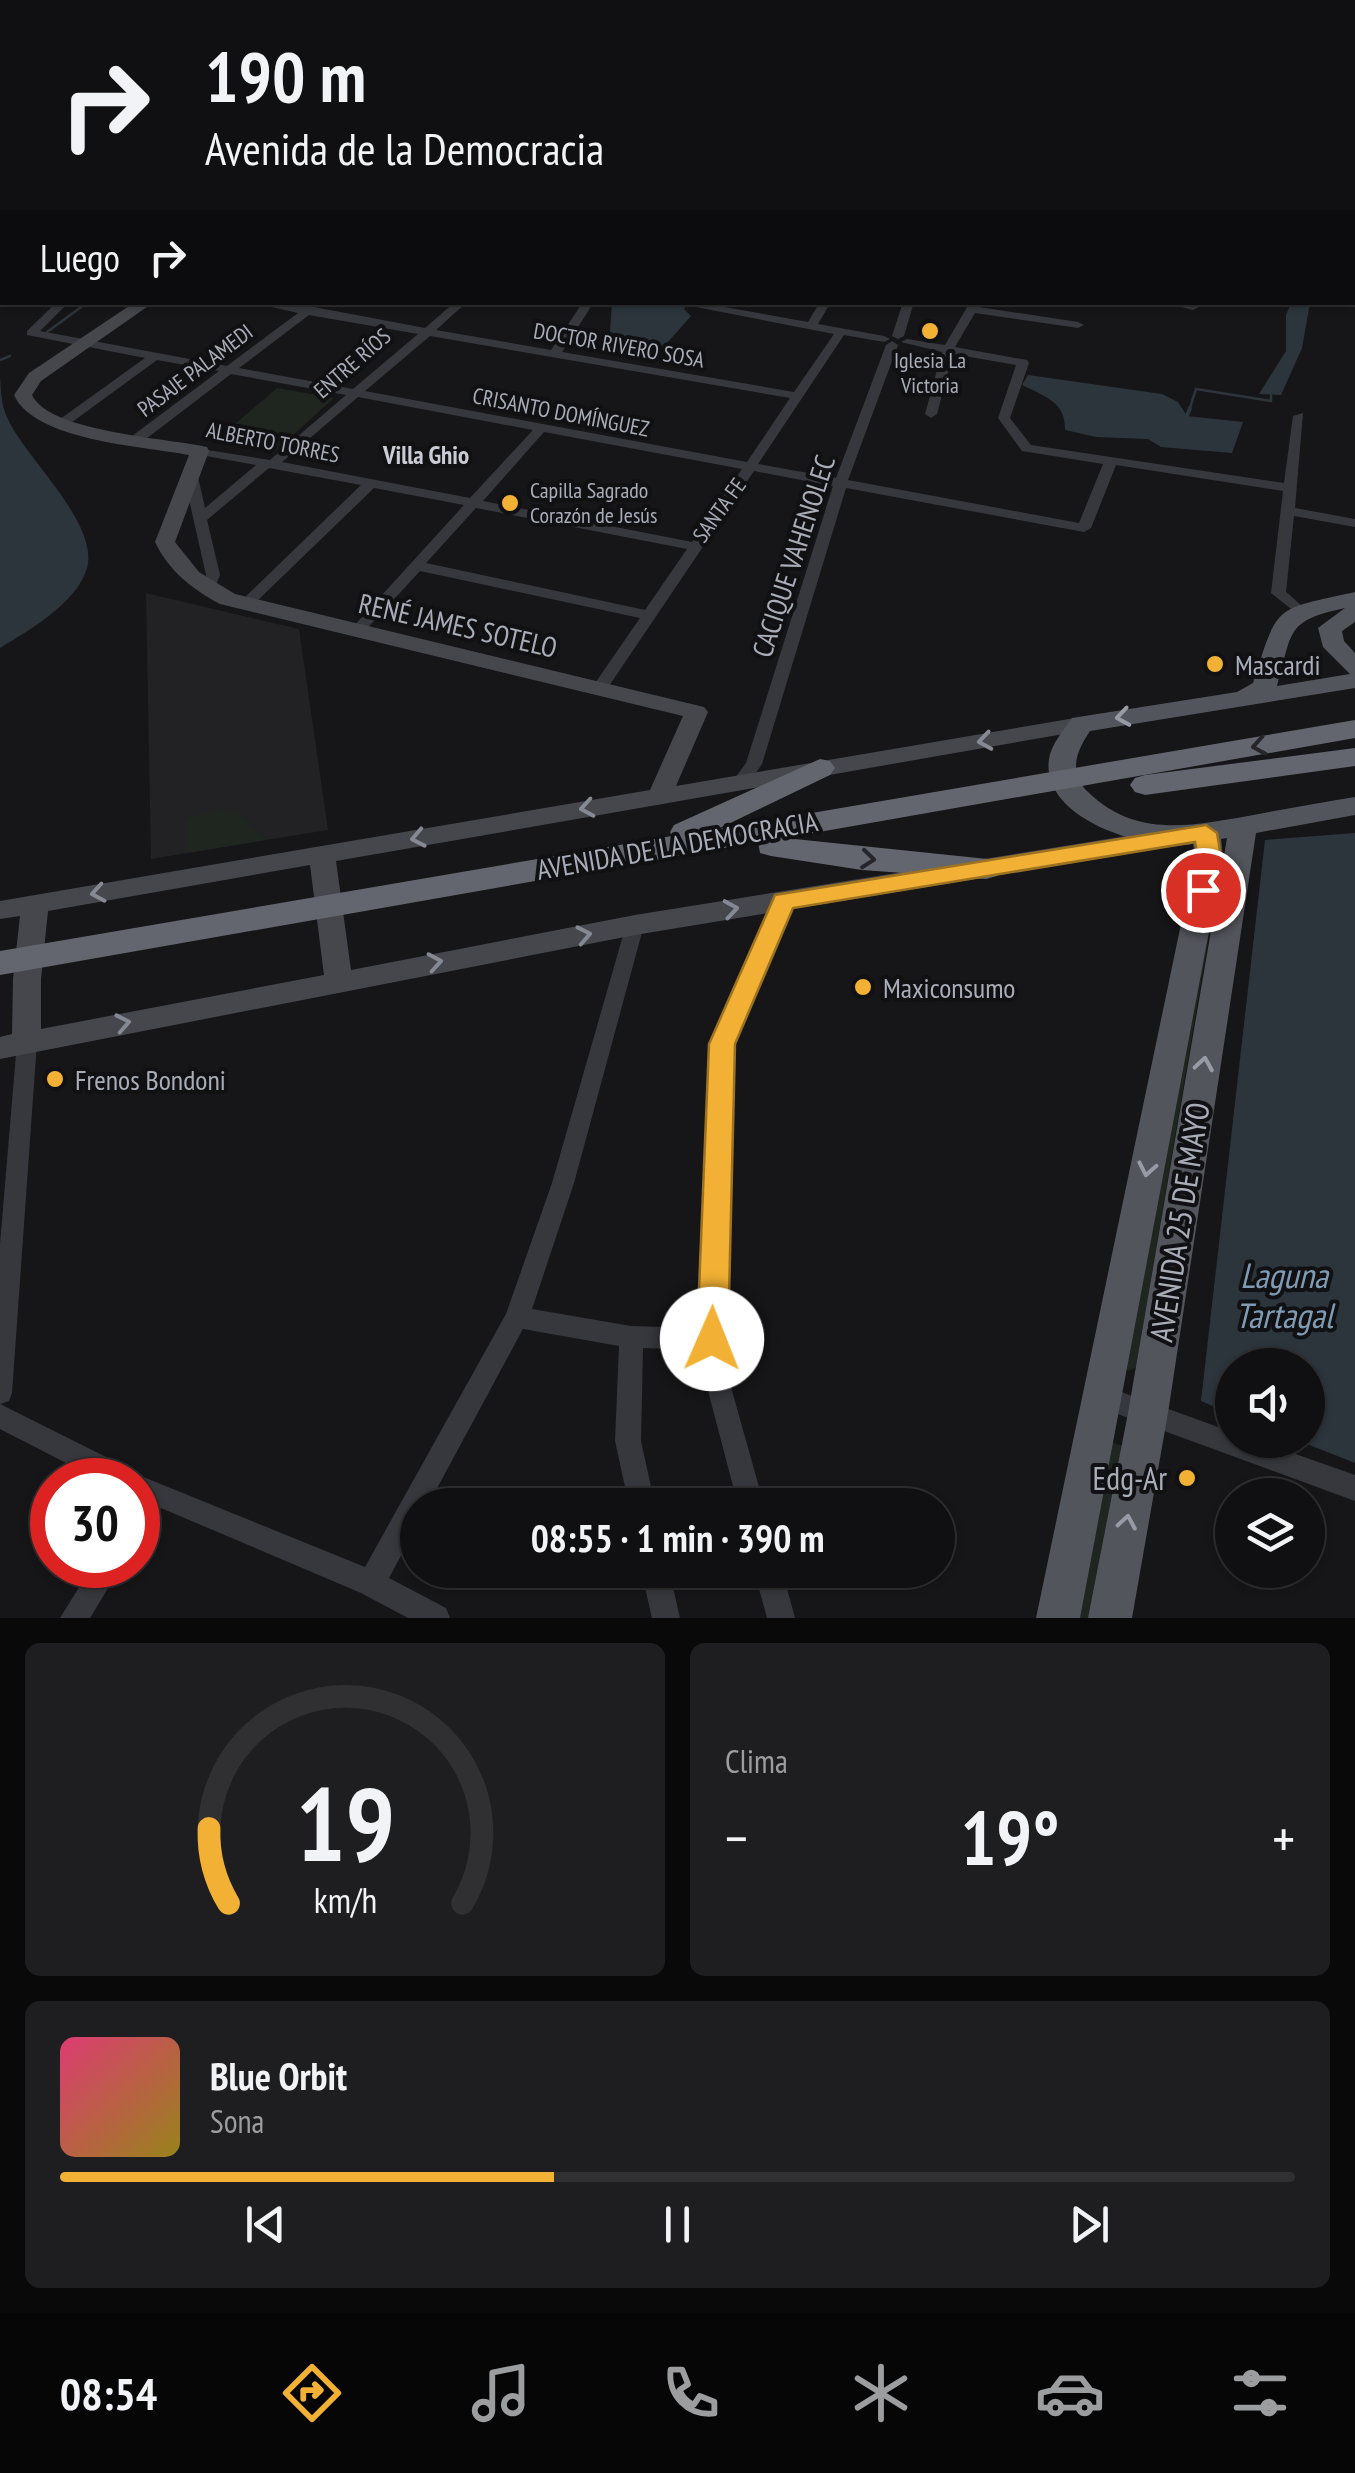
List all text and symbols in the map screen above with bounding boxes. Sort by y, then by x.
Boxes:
text: 190 m [205,31,366,121]
icon: right [40,40,170,170]
text: Avenida de la Democracia [205,119,604,177]
icon: right [140,230,195,285]
text: Luego [40,233,120,282]
street label: DOCTOR RIVERO SOSA [531,316,707,374]
street label: PASAJE PALAMEDI [132,317,258,423]
marker: Iglesia La Victoria [919,320,941,342]
street label: ENTRE RÍOS [308,322,396,404]
place label: Iglesia La Victoria [894,346,966,399]
street label: CRISANTO DOMÍNGUEZ [470,381,652,443]
street label: ALBERTO TORRES [204,415,342,469]
district label: Villa Ghio [382,439,469,471]
street label: CACIQUE VAHENOLEC [743,450,843,662]
street label: SANTA FE [686,472,752,548]
place label: Capilla Sagrado Corazón de Jesús [530,476,657,529]
marker: Capilla Sagrado Corazón de Jesús [499,492,521,514]
street label: RENÉ JAMES SOTELO [355,584,561,666]
place label: Mascardi [1235,646,1321,683]
marker: Mascardi [1204,653,1226,675]
one-way arrow [1115,706,1131,727]
one-way arrow [977,729,993,750]
one-way arrow [1251,734,1267,755]
one-way arrow [579,796,596,817]
street label: AVENIDA DE LA DEMOCRACIA [534,802,821,888]
one-way arrow [410,827,427,848]
one-way arrow [860,847,876,869]
pin [1161,848,1246,933]
icon: arrive [1176,863,1231,918]
one-way arrow [90,882,106,903]
one-way arrow [723,900,740,921]
one-way arrow [575,925,592,946]
one-way arrow [427,952,443,973]
place label: Maxiconsumo [883,969,1015,1006]
marker: Maxiconsumo [852,976,874,998]
one-way arrow [115,1013,131,1034]
one-way arrow [1193,1055,1214,1072]
place label: Frenos Bondoni [75,1061,226,1098]
marker: Frenos Bondoni [44,1068,66,1090]
street label: AVENIDA 25 DE MAYO [1139,1099,1219,1345]
one-way arrow [1137,1160,1158,1177]
water label: Laguna Tartagal [1235,1252,1336,1338]
position arrow [660,1287,764,1391]
map controls [1215,1348,1325,1588]
button: sound [1215,1348,1325,1458]
place label: Edg-Ar [1093,1457,1167,1499]
speed limit sign: 30 [30,1458,160,1588]
marker: Edg-Ar [1176,1467,1198,1489]
button: layers [1215,1478,1325,1588]
text: 08:55 · 1 min · 390 m [531,1513,824,1562]
one-way arrow [1116,1514,1137,1531]
text: Clima [725,1740,788,1782]
text: 19 [295,1755,395,1890]
text: 19° [960,1789,1060,1886]
text: − [725,1802,748,1873]
text: + [1272,1802,1295,1873]
text: km/h [313,1877,377,1923]
text: Blue Orbit [210,2051,347,2100]
text: Sona [210,2100,264,2142]
icon: previous [238,2197,293,2252]
icon: pause [650,2197,705,2252]
icon: next [1062,2197,1117,2252]
icon: directions [277,2358,347,2428]
icon: music [466,2358,536,2428]
icon: phone [656,2358,726,2428]
icon: climate [846,2358,916,2428]
icon: car [1035,2358,1105,2428]
icon: filters [1225,2358,1295,2428]
text: 08:54 [60,2364,157,2422]

